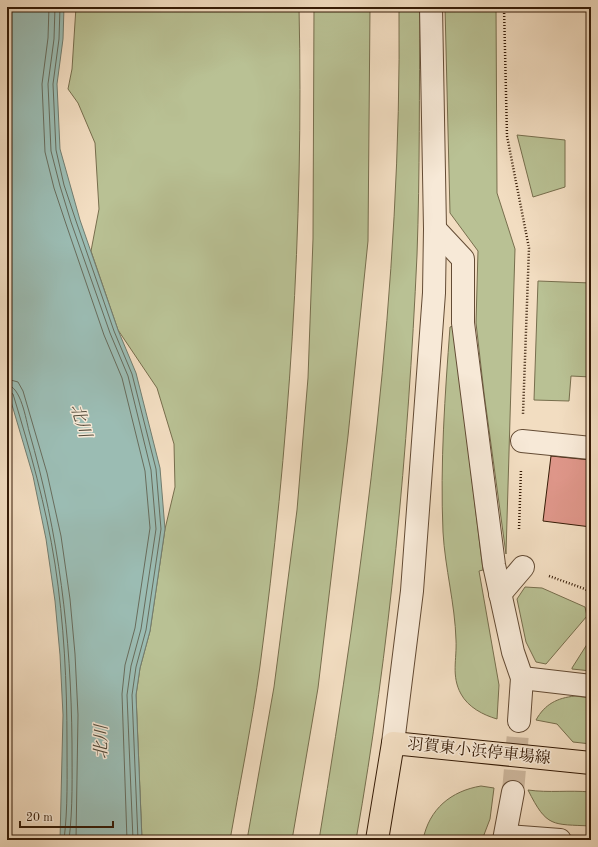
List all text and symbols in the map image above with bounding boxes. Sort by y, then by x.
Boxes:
water label: 北川 [67,402,95,442]
water label: 北川 [92,723,111,759]
street label: 羽賀東小浜停車場線 [407,735,552,767]
scale bar [20,803,113,829]
text: 20 m [26,812,53,824]

